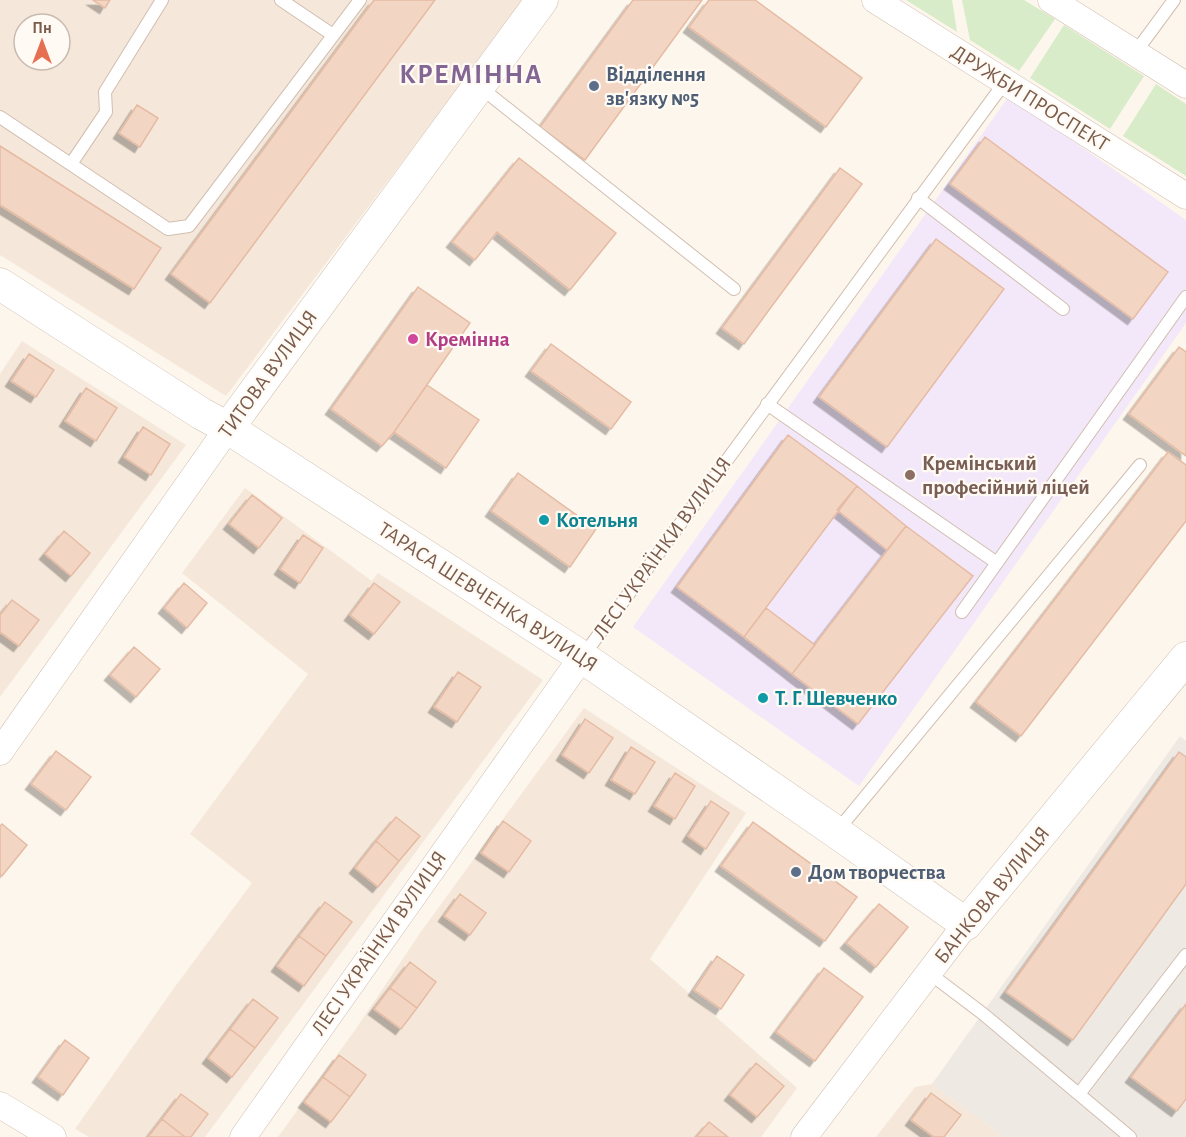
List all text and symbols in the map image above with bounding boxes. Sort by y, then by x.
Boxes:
north arrow [12,12,72,72]
text: Пн [32,20,52,36]
street label: ДРУЖБИ ПРОСПЕКТ [947,41,1113,155]
district label: КРЕМІННА [399,61,543,88]
place label: Відділення зв'язку №5 [606,64,706,109]
marker: Відділення зв'язку №5 [587,79,601,93]
street label: ТИТОВА ВУЛИЦЯ [215,306,321,442]
place label: Кремінна [425,329,510,350]
marker: Кремінна [406,332,420,346]
street label: ЛЕСІ УКРАЇНКИ ВУЛИЦЯ [588,453,735,643]
place label: Кремінський професійний ліцей [922,453,1090,498]
marker: Кремінський професійний ліцей [903,468,917,482]
place label: Котельня [556,510,638,531]
marker: Котельня [537,513,551,527]
street label: ТАРАСА ШЕВЧЕНКА ВУЛИЦЯ [375,518,601,676]
place label: Т. Г. Шевченко [775,688,897,709]
marker: Т. Г. Шевченко [756,691,770,705]
street label: БАНКОВА ВУЛИЦЯ [930,822,1054,968]
street label: ЛЕСІ УКРАЇНКИ ВУЛИЦЯ [307,847,450,1039]
place label: Дом творчества [808,862,946,883]
marker: Дом творчества [789,865,803,879]

